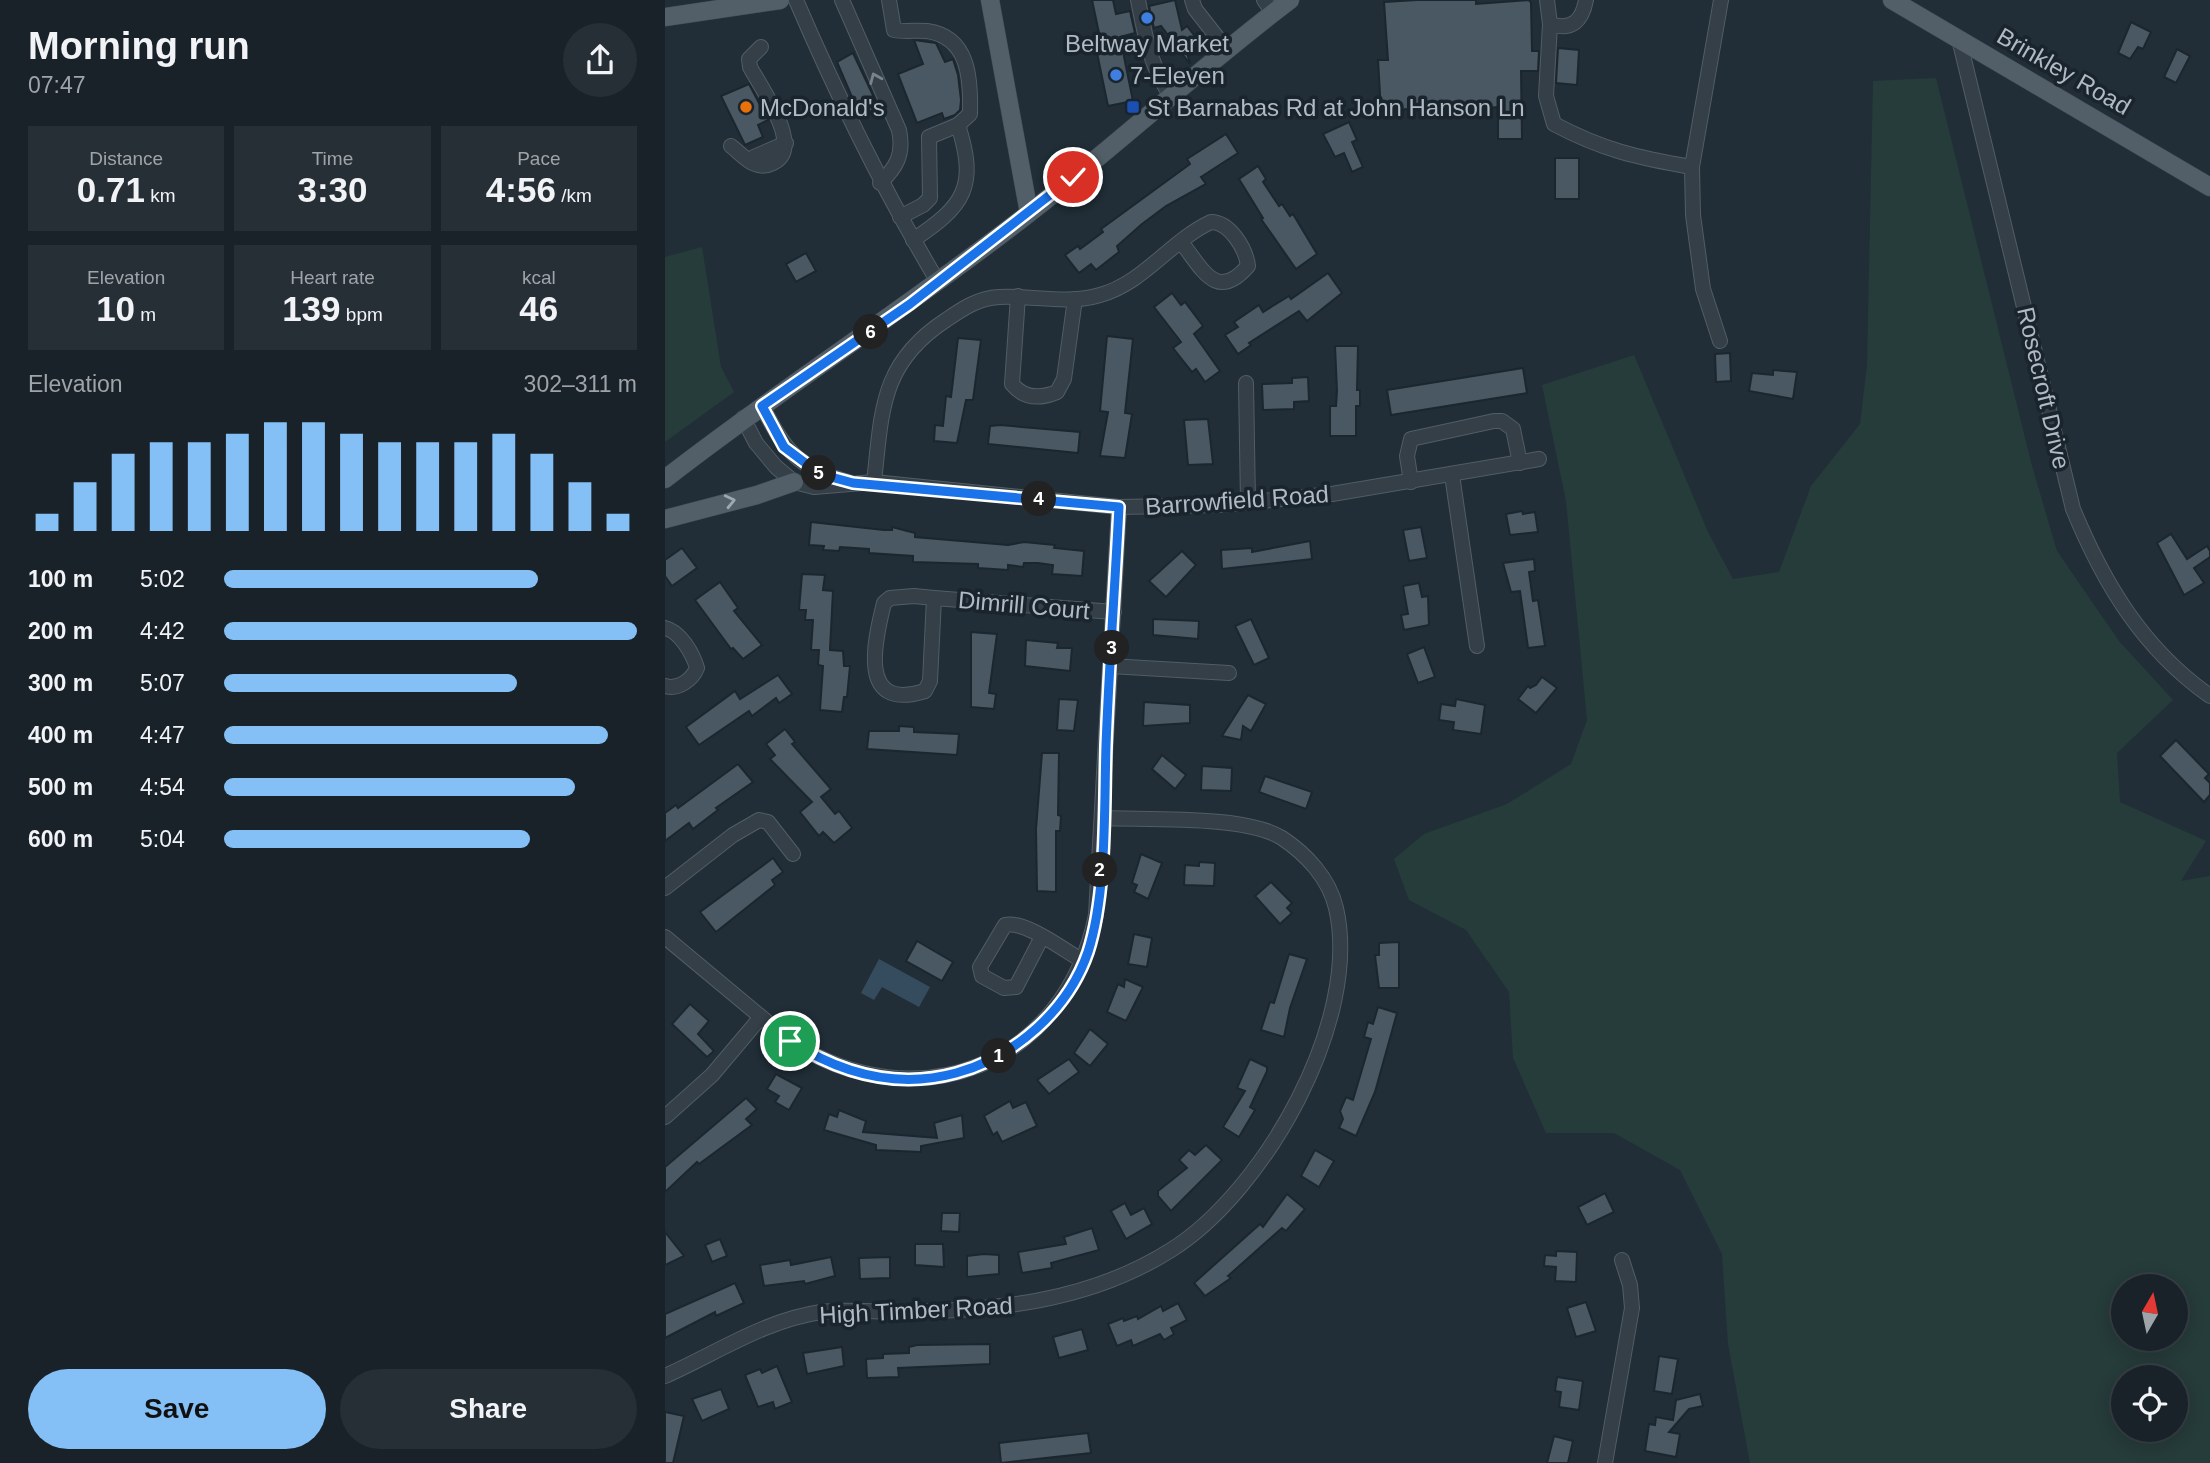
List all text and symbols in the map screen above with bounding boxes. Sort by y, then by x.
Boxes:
marker: Beltway Market [1139,10,1155,26]
street label: Brinkley Road [1993,22,2135,120]
button: share [563,23,637,97]
text: Morning run [28,25,250,67]
place label: Beltway Market [1065,30,1229,57]
place label: 7-Eleven [1130,62,1225,89]
marker: 7-Eleven [1108,67,1124,83]
text: 07:47 [28,72,86,98]
one-way arrow [870,73,884,85]
place label: McDonald's [760,94,885,121]
place label: St Barnabas Rd at John Hanson Ln [1147,94,1525,121]
marker: McDonald's [738,99,754,115]
marker: St Barnabas Rd at John Hanson Ln [1125,99,1141,115]
pin [1043,147,1103,207]
text: Distance [89,148,163,169]
text: Time [312,148,353,169]
text: Pace [517,148,560,169]
icon: check [1054,158,1092,196]
text: 0.71 [77,170,145,209]
text: 3:30 [297,170,368,209]
text: 4:56 [486,170,556,209]
text: km [145,185,176,206]
text: /km [556,185,592,206]
text: Elevation [87,267,165,288]
text: Heart rate [290,267,375,288]
text: kcal [522,267,556,288]
text: 10 [96,289,135,328]
text: 139 [282,289,341,328]
text: 46 [519,289,558,328]
text: m [135,304,156,325]
text: bpm [341,304,383,325]
street label: Rosecroft Drive [2012,304,2076,472]
pin: 6 [853,314,889,350]
text: 6 [865,321,876,342]
text: Elevation [28,371,123,397]
text: 302–311 m [524,371,637,397]
pin: 5 [801,456,837,490]
text: 5 [813,462,824,483]
street label: Barrowfield Road [1144,480,1330,520]
pin: 4 [1021,482,1057,516]
text: 4 [1033,488,1044,509]
one-way arrow [724,495,736,510]
text: 100 m [28,566,93,592]
text: 5:02 [140,566,185,592]
street label: Dimrill Court [957,586,1091,624]
text: 200 m [28,618,93,644]
text: 4:42 [140,618,185,644]
pin: 3 [1095,630,1129,666]
text: 3 [1106,637,1117,658]
text: 300 m [28,670,93,696]
text: 5:07 [140,670,185,696]
text: 400 m [28,722,93,748]
text: 4:47 [140,722,185,748]
text: 500 m [28,774,93,800]
text: 4:54 [140,774,185,800]
text: 600 m [28,826,93,852]
text: 5:04 [140,826,185,852]
pin: 2 [1083,852,1117,888]
text: 2 [1094,859,1105,880]
pin [760,1011,820,1071]
icon: arrive [771,1022,809,1060]
pin: 1 [981,1038,1017,1074]
text: 1 [993,1045,1004,1066]
north arrow [2111,1274,2187,1351]
map controls [2111,1274,2188,1442]
street label: High Timber Road [819,1291,1013,1329]
button: locate [2111,1365,2188,1442]
button: Save [28,1369,326,1449]
button: Share [340,1369,637,1449]

